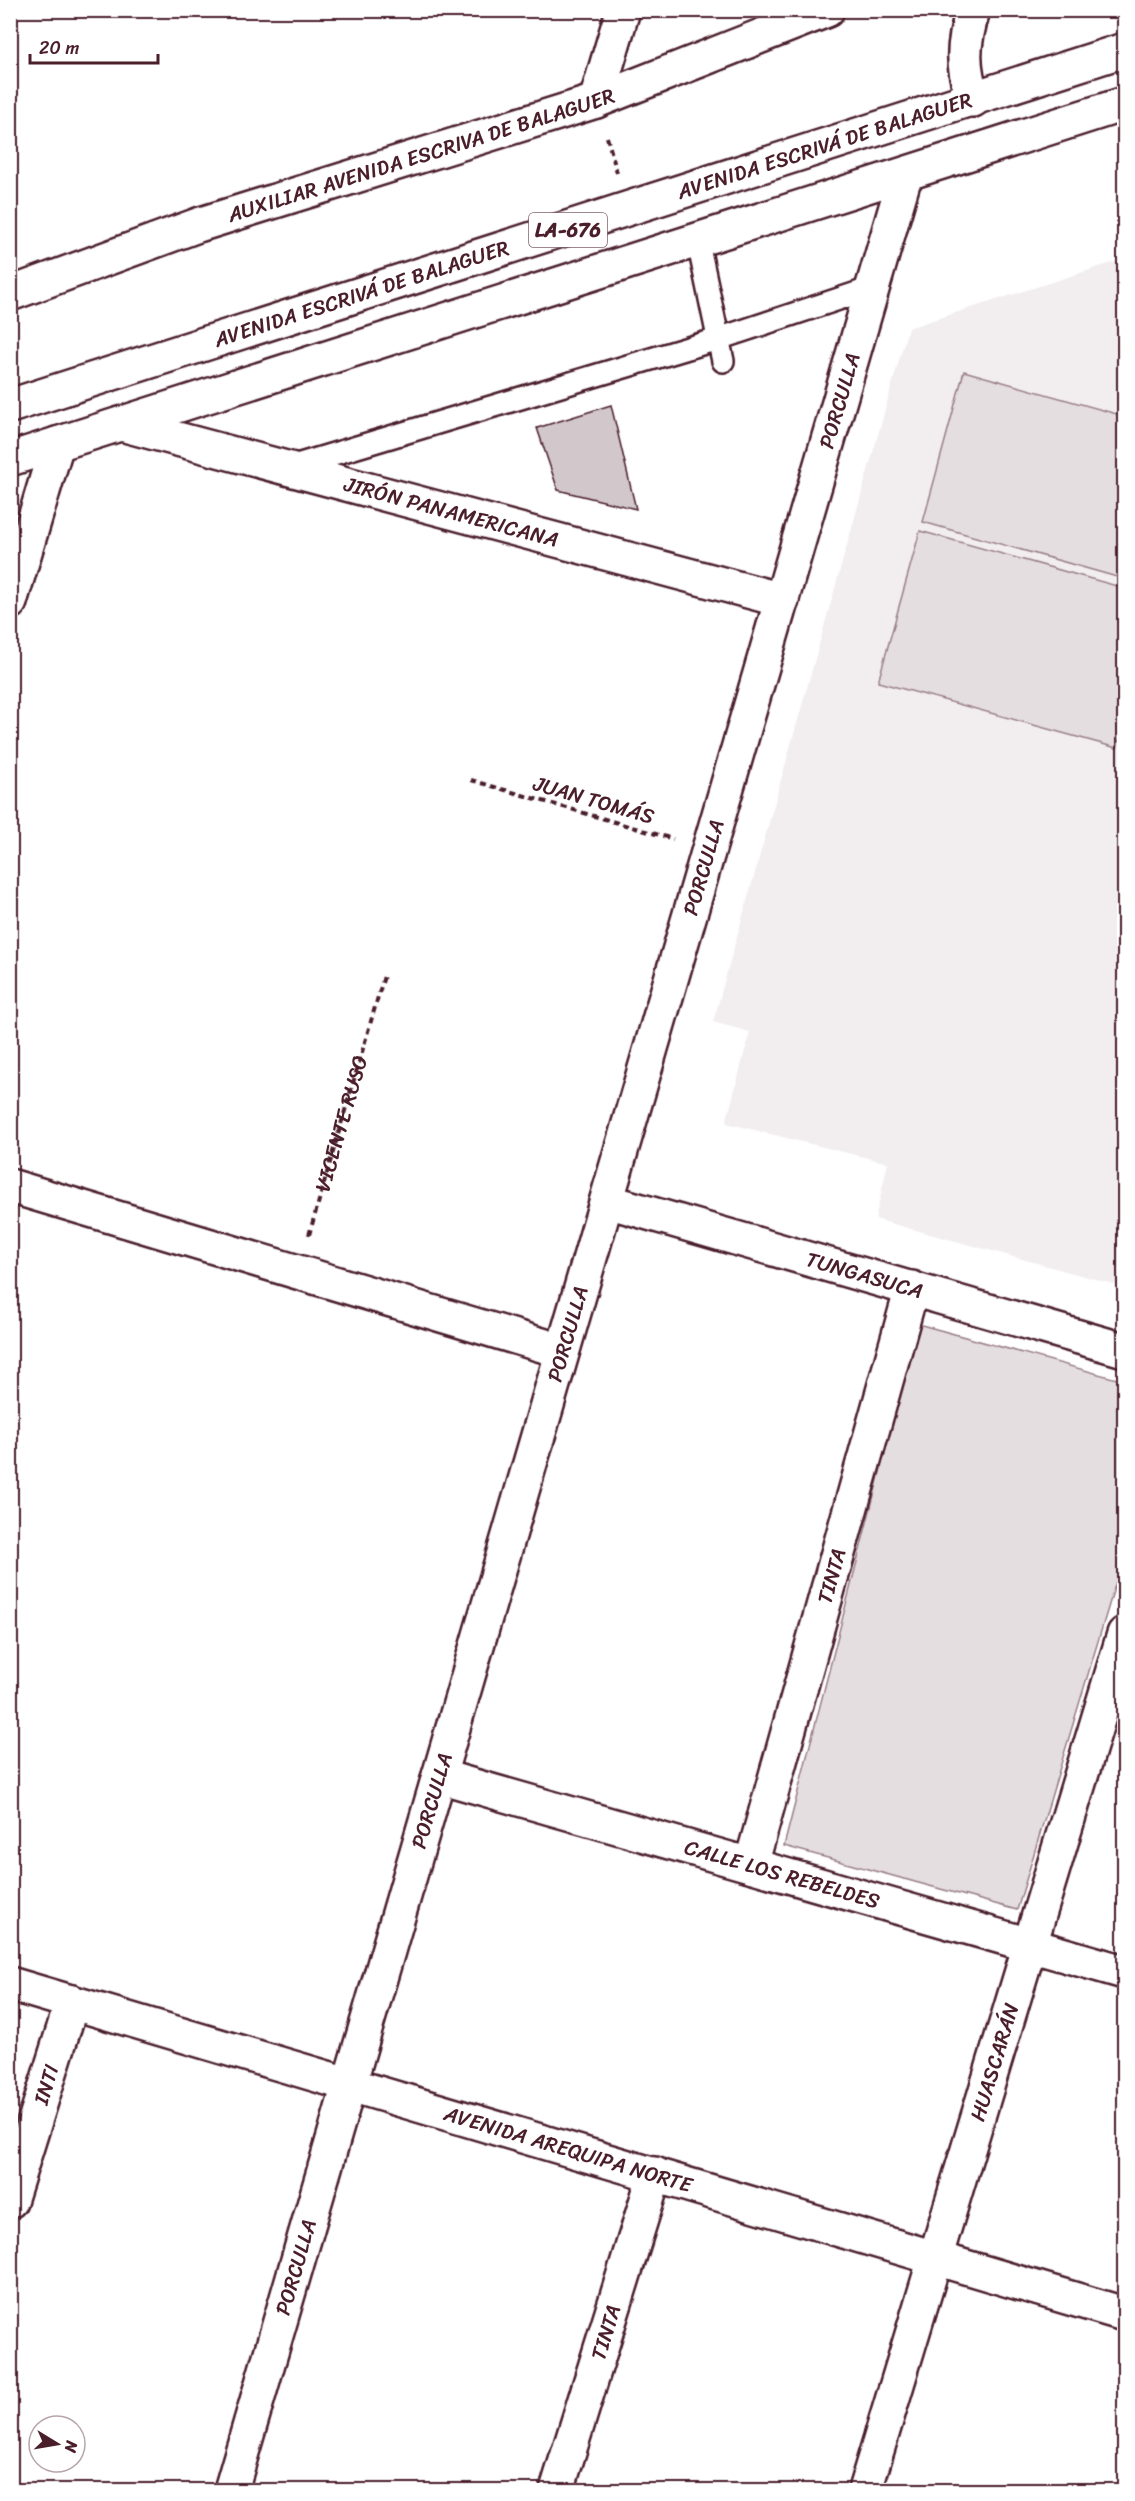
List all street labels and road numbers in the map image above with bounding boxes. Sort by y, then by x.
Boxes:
street label: AUXILIAR AVENIDA ESCRIVA DE BALAGUER [222,76,620,234]
street label: AVENIDA ESCRIVÁ DE BALAGUER [671,81,977,211]
road number: LA-676 [529,213,607,247]
street label: AVENIDA ESCRIVÁ DE BALAGUER [208,229,514,359]
street label: PORCULLA [808,348,872,453]
street label: JIRÓN PANAMERICANA [339,465,563,559]
street label: JUAN TOMÁS [528,764,659,835]
street label: PORCULLA [672,815,736,920]
street label: VICENTE RUSO [303,1051,379,1196]
street label: TUNGASUCA [801,1240,928,1310]
street label: PORCULLA [536,1281,600,1387]
street label: TINTA [806,1544,858,1608]
street label: PORCULLA [400,1748,464,1853]
street label: CALLE LOS REBELDES [680,1828,884,1920]
street label: HUASCARÁN [959,1998,1030,2126]
street label: INTI [22,2059,71,2110]
street label: AVENIDA AREQUIPA NORTE [438,2094,698,2204]
street label: PORCULLA [264,2215,328,2320]
street label: TINTA [579,2300,632,2365]

